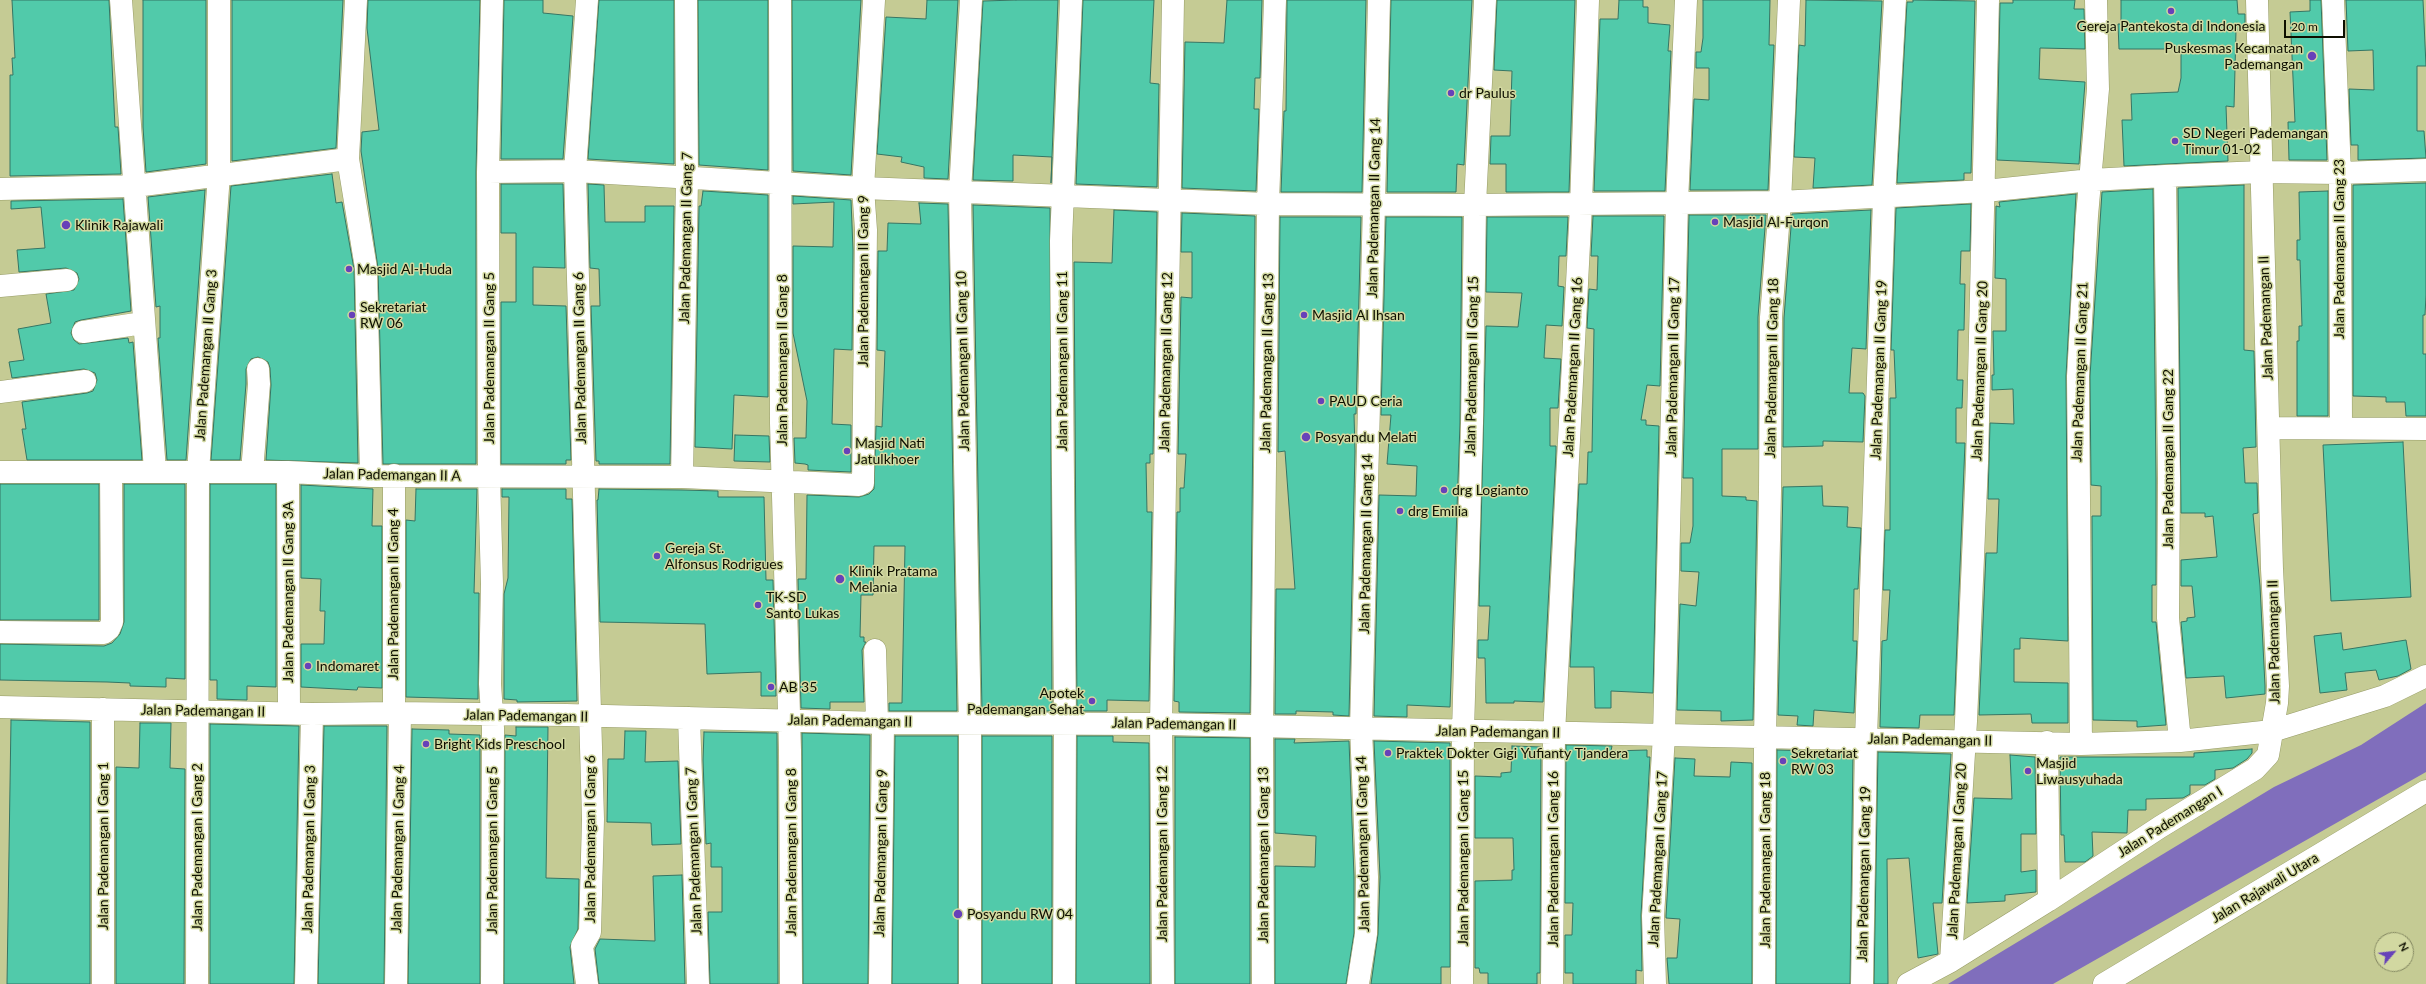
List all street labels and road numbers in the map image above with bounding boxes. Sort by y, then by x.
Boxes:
street label: Jalan Pademangan II Gang 14 [1364,118,1384,298]
street label: Jalan Pademangan II Gang 7 [676,152,696,324]
street label: Jalan Pademangan II Gang 23 [2331,159,2347,339]
street label: Jalan Pademangan II Gang 9 [855,195,871,367]
street label: Jalan Pademangan II [2255,256,2277,380]
street label: Jalan Pademangan II Gang 3 [192,269,220,441]
street label: Jalan Pademangan II Gang 10 [953,271,973,451]
street label: Jalan Pademangan II Gang 11 [1054,271,1070,451]
street label: Jalan Pademangan II Gang 5 [481,272,497,444]
street label: Jalan Pademangan II Gang 6 [570,272,590,444]
street label: Jalan Pademangan II Gang 12 [1156,272,1176,452]
street label: Jalan Pademangan II Gang 13 [1257,273,1277,453]
street label: Jalan Pademangan II Gang 8 [774,274,790,446]
street label: Jalan Pademangan II Gang 15 [1462,276,1482,456]
street label: Jalan Pademangan II Gang 16 [1560,277,1586,457]
street label: Jalan Pademangan II Gang 17 [1663,277,1683,457]
street label: Jalan Pademangan II Gang 18 [1762,278,1782,458]
street label: Jalan Pademangan II Gang 19 [1867,280,1891,460]
street label: Jalan Pademangan II Gang 20 [1968,281,1992,461]
street label: Jalan Pademangan II Gang 21 [2068,282,2092,462]
street label: Jalan Pademangan II Gang 22 [2160,369,2176,549]
street label: Jalan Pademangan II Gang 14 [1356,454,1376,634]
street label: Jalan Pademangan II A [323,465,461,485]
street label: Jalan Pademangan II Gang 3A [280,501,296,683]
street label: Jalan Pademangan II Gang 4 [385,508,401,680]
street label: Jalan Pademangan II [2265,580,2283,704]
street label: Jalan Pademangan II [141,702,265,720]
street label: Jalan Pademangan II [464,707,588,725]
street label: Jalan Pademangan II [788,712,912,730]
street label: Jalan Pademangan II [1112,715,1236,733]
street label: Jalan Pademangan II [1436,723,1560,741]
street label: Jalan Pademangan II [1868,731,1992,749]
street label: Jalan Pademangan I Gang 6 [582,755,598,923]
street label: Jalan Pademangan I Gang 14 [1353,756,1373,932]
street label: Jalan Pademangan I Gang 1 [95,762,111,930]
street label: Jalan Pademangan I Gang 2 [189,763,205,931]
street label: Jalan Pademangan I Gang 20 [1944,763,1970,939]
street label: Jalan Pademangan I Gang 3 [299,765,319,933]
street label: Jalan Pademangan I Gang 4 [388,765,408,933]
street label: Jalan Pademangan I Gang 5 [484,766,500,934]
street label: Jalan Pademangan I Gang 12 [1154,766,1170,942]
street label: Jalan Pademangan I Gang 7 [683,767,705,935]
street label: Jalan Pademangan I Gang 13 [1255,767,1271,943]
street label: Jalan Pademangan I Gang 8 [783,768,799,936]
street label: Jalan Pademangan I Gang 9 [871,769,891,937]
street label: Jalan Pademangan I Gang 15 [1455,770,1471,946]
street label: Jalan Pademangan I Gang 16 [1545,771,1561,947]
street label: Jalan Pademangan I Gang 17 [1645,771,1671,947]
street label: Jalan Pademangan I Gang 18 [1757,772,1773,948]
street label: Jalan Pademangan I [2114,783,2226,861]
street label: Jalan Pademangan I Gang 19 [1854,786,1874,962]
street label: Jalan Rajawali Utara [2208,849,2322,927]

